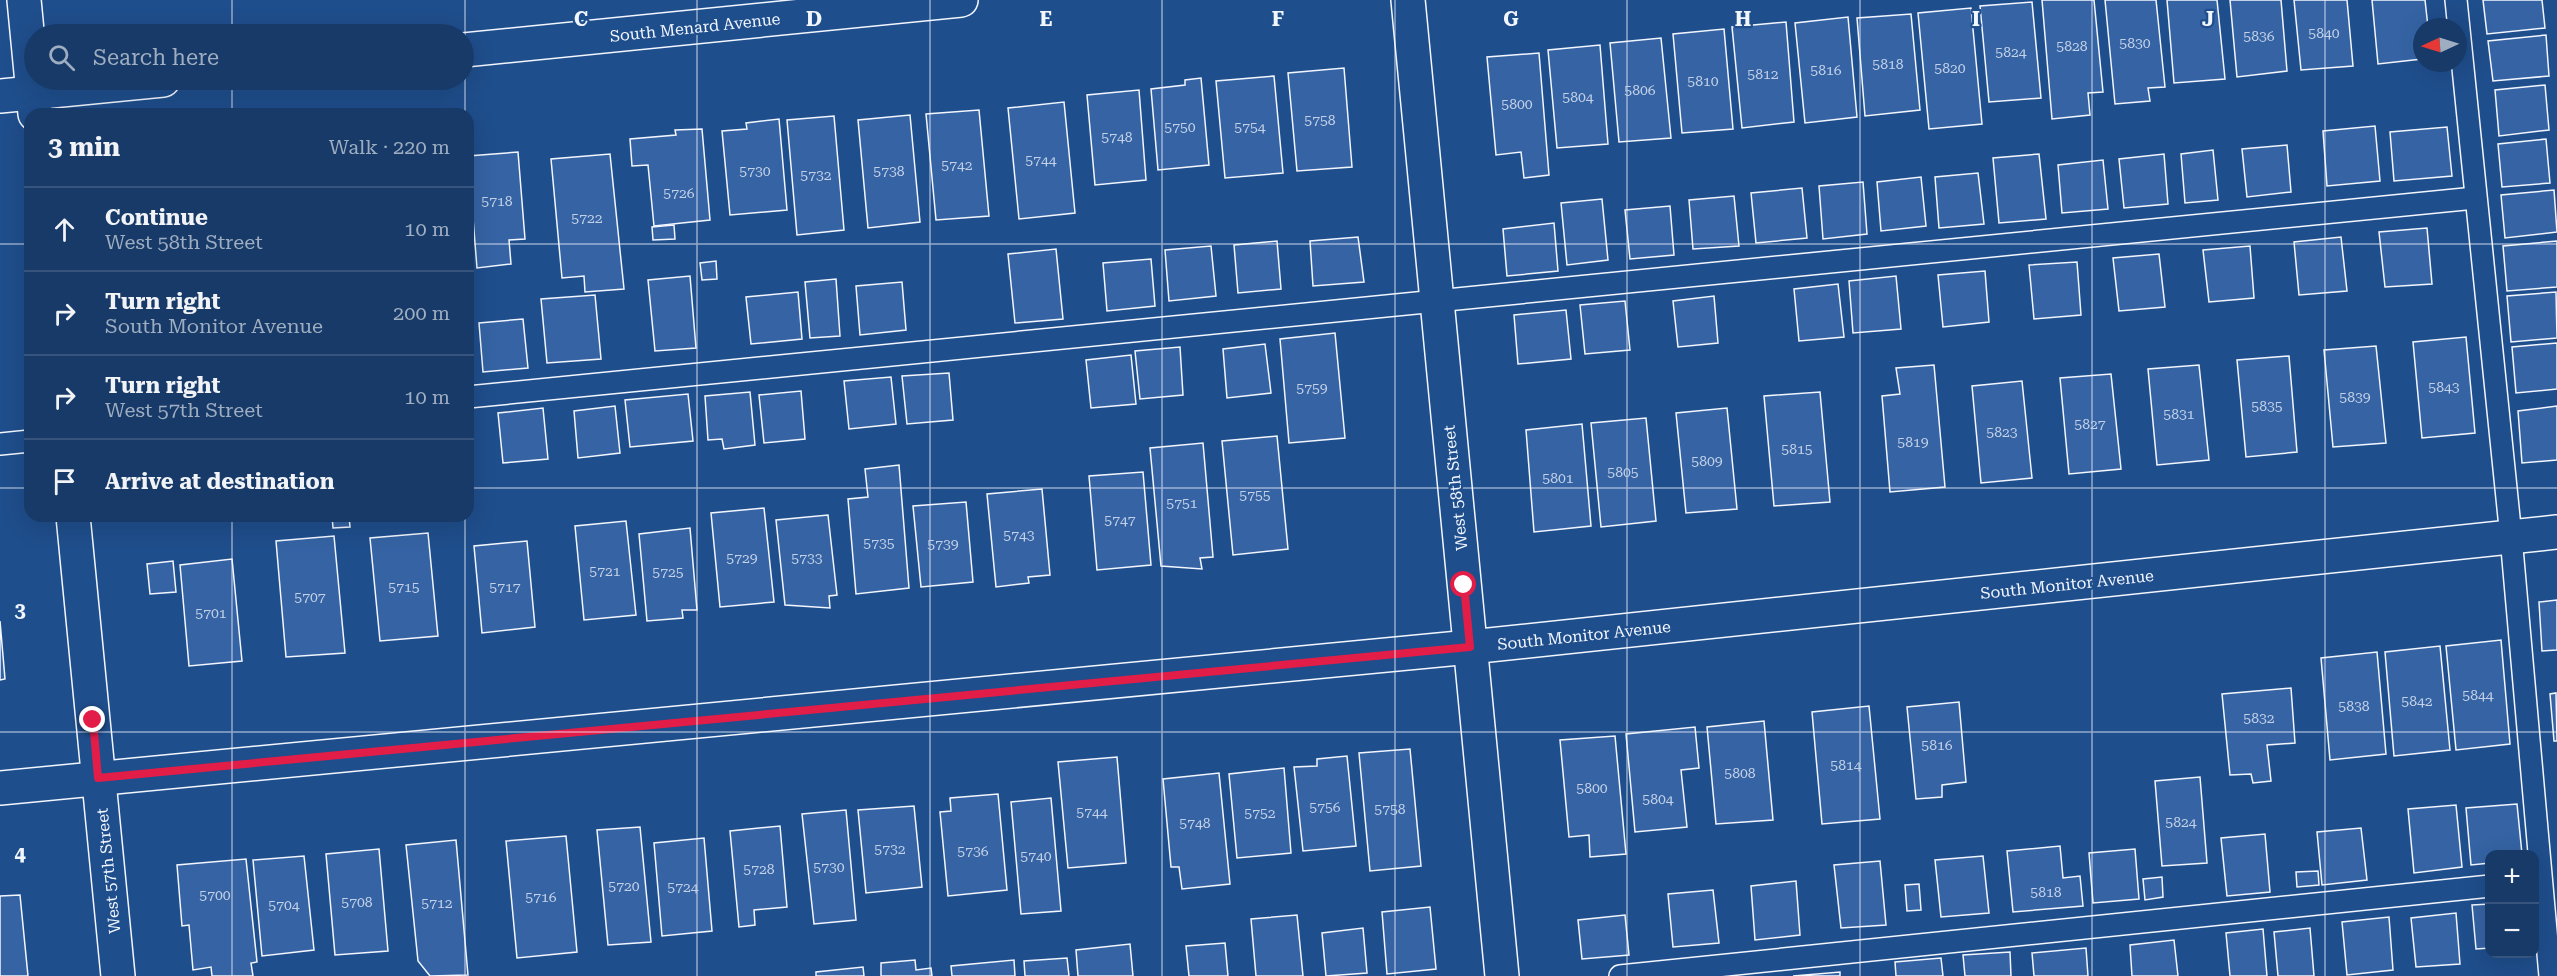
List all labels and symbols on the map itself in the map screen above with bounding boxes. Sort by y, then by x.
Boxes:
text: C [574,7,588,31]
text: D [806,7,822,31]
text: E [1040,7,1053,31]
text: F [1272,7,1284,31]
text: G [1503,7,1519,31]
text: H [1735,7,1751,31]
text: I [1972,7,1980,31]
text: J [2202,7,2214,31]
street label: South Menard Avenue [609,9,781,46]
north arrow [2413,18,2467,72]
house number: 5840 [2308,25,2340,41]
house number: 5836 [2243,28,2275,44]
house number: 5830 [2119,35,2151,51]
house number: 5828 [2056,38,2088,54]
house number: 5824 [1995,44,2027,60]
house number: 5818 [1872,56,1904,72]
house number: 5820 [1934,60,1966,76]
house number: 5816 [1810,62,1842,78]
house number: 5812 [1747,66,1779,82]
house number: 5810 [1687,73,1719,89]
house number: 5806 [1624,82,1656,98]
house number: 5804 [1562,89,1594,105]
house number: 5800 [1501,96,1533,112]
house number: 5758 [1304,112,1336,128]
house number: 5750 [1164,119,1196,135]
house number: 5754 [1234,119,1266,135]
house number: 5748 [1101,129,1133,145]
house number: 5744 [1025,152,1057,168]
house number: 5742 [941,157,973,173]
house number: 5730 [739,163,771,179]
house number: 5738 [873,163,905,179]
house number: 5732 [800,167,832,183]
house number: 5726 [663,185,695,201]
house number: 5718 [481,193,513,209]
house number: 5722 [571,210,603,226]
house number: 5843 [2428,379,2460,395]
house number: 5759 [1296,380,1328,396]
house number: 5839 [2339,389,2371,405]
house number: 5835 [2251,398,2283,414]
house number: 5831 [2163,406,2195,422]
house number: 5827 [2074,416,2106,432]
street label: West 58th Street [1439,424,1472,552]
house number: 5823 [1986,424,2018,440]
house number: 5819 [1897,434,1929,450]
house number: 5815 [1781,441,1813,457]
house number: 5809 [1691,453,1723,469]
house number: 5805 [1607,464,1639,480]
house number: 5801 [1542,470,1574,486]
house number: 5755 [1239,487,1271,503]
house number: 5751 [1166,495,1198,511]
house number: 5747 [1104,512,1136,528]
house number: 5743 [1003,527,1035,543]
house number: 5735 [863,535,895,551]
house number: 5739 [927,536,959,552]
house number: 5729 [726,550,758,566]
house number: 5733 [791,550,823,566]
house number: 5721 [589,563,621,579]
house number: 5725 [652,564,684,580]
street label: South Monitor Avenue [1979,566,2155,603]
route start [1450,571,1476,597]
house number: 5715 [388,579,420,595]
house number: 5717 [489,579,521,595]
house number: 5707 [294,589,326,605]
text: 3 [14,598,26,622]
house number: 5701 [195,605,227,621]
street label: South Monitor Avenue [1496,617,1672,654]
house number: 5844 [2462,687,2494,703]
house number: 5842 [2401,693,2433,709]
house number: 5838 [2338,698,2370,714]
route end [79,706,105,732]
house number: 5832 [2243,710,2275,726]
house number: 5816 [1921,737,1953,753]
house number: 5814 [1830,757,1862,773]
house number: 5808 [1724,765,1756,781]
house number: 5800 [1576,780,1608,796]
house number: 5804 [1642,791,1674,807]
house number: 5756 [1309,799,1341,815]
house number: 5758 [1374,801,1406,817]
house number: 5744 [1076,804,1108,820]
house number: 5752 [1244,805,1276,821]
street label: West 57th Street [92,807,125,935]
house number: 5824 [2165,814,2197,830]
house number: 5748 [1179,815,1211,831]
house number: 5732 [874,841,906,857]
text: 4 [14,842,26,866]
house number: 5736 [957,843,989,859]
house number: 5740 [1020,848,1052,864]
house number: 5730 [813,859,845,875]
house number: 5728 [743,861,775,877]
house number: 5720 [608,878,640,894]
house number: 5724 [667,879,699,895]
house number: 5818 [2030,884,2062,900]
house number: 5700 [199,887,231,903]
house number: 5716 [525,889,557,905]
house number: 5708 [341,894,373,910]
house number: 5712 [421,895,453,911]
house number: 5704 [268,897,300,913]

